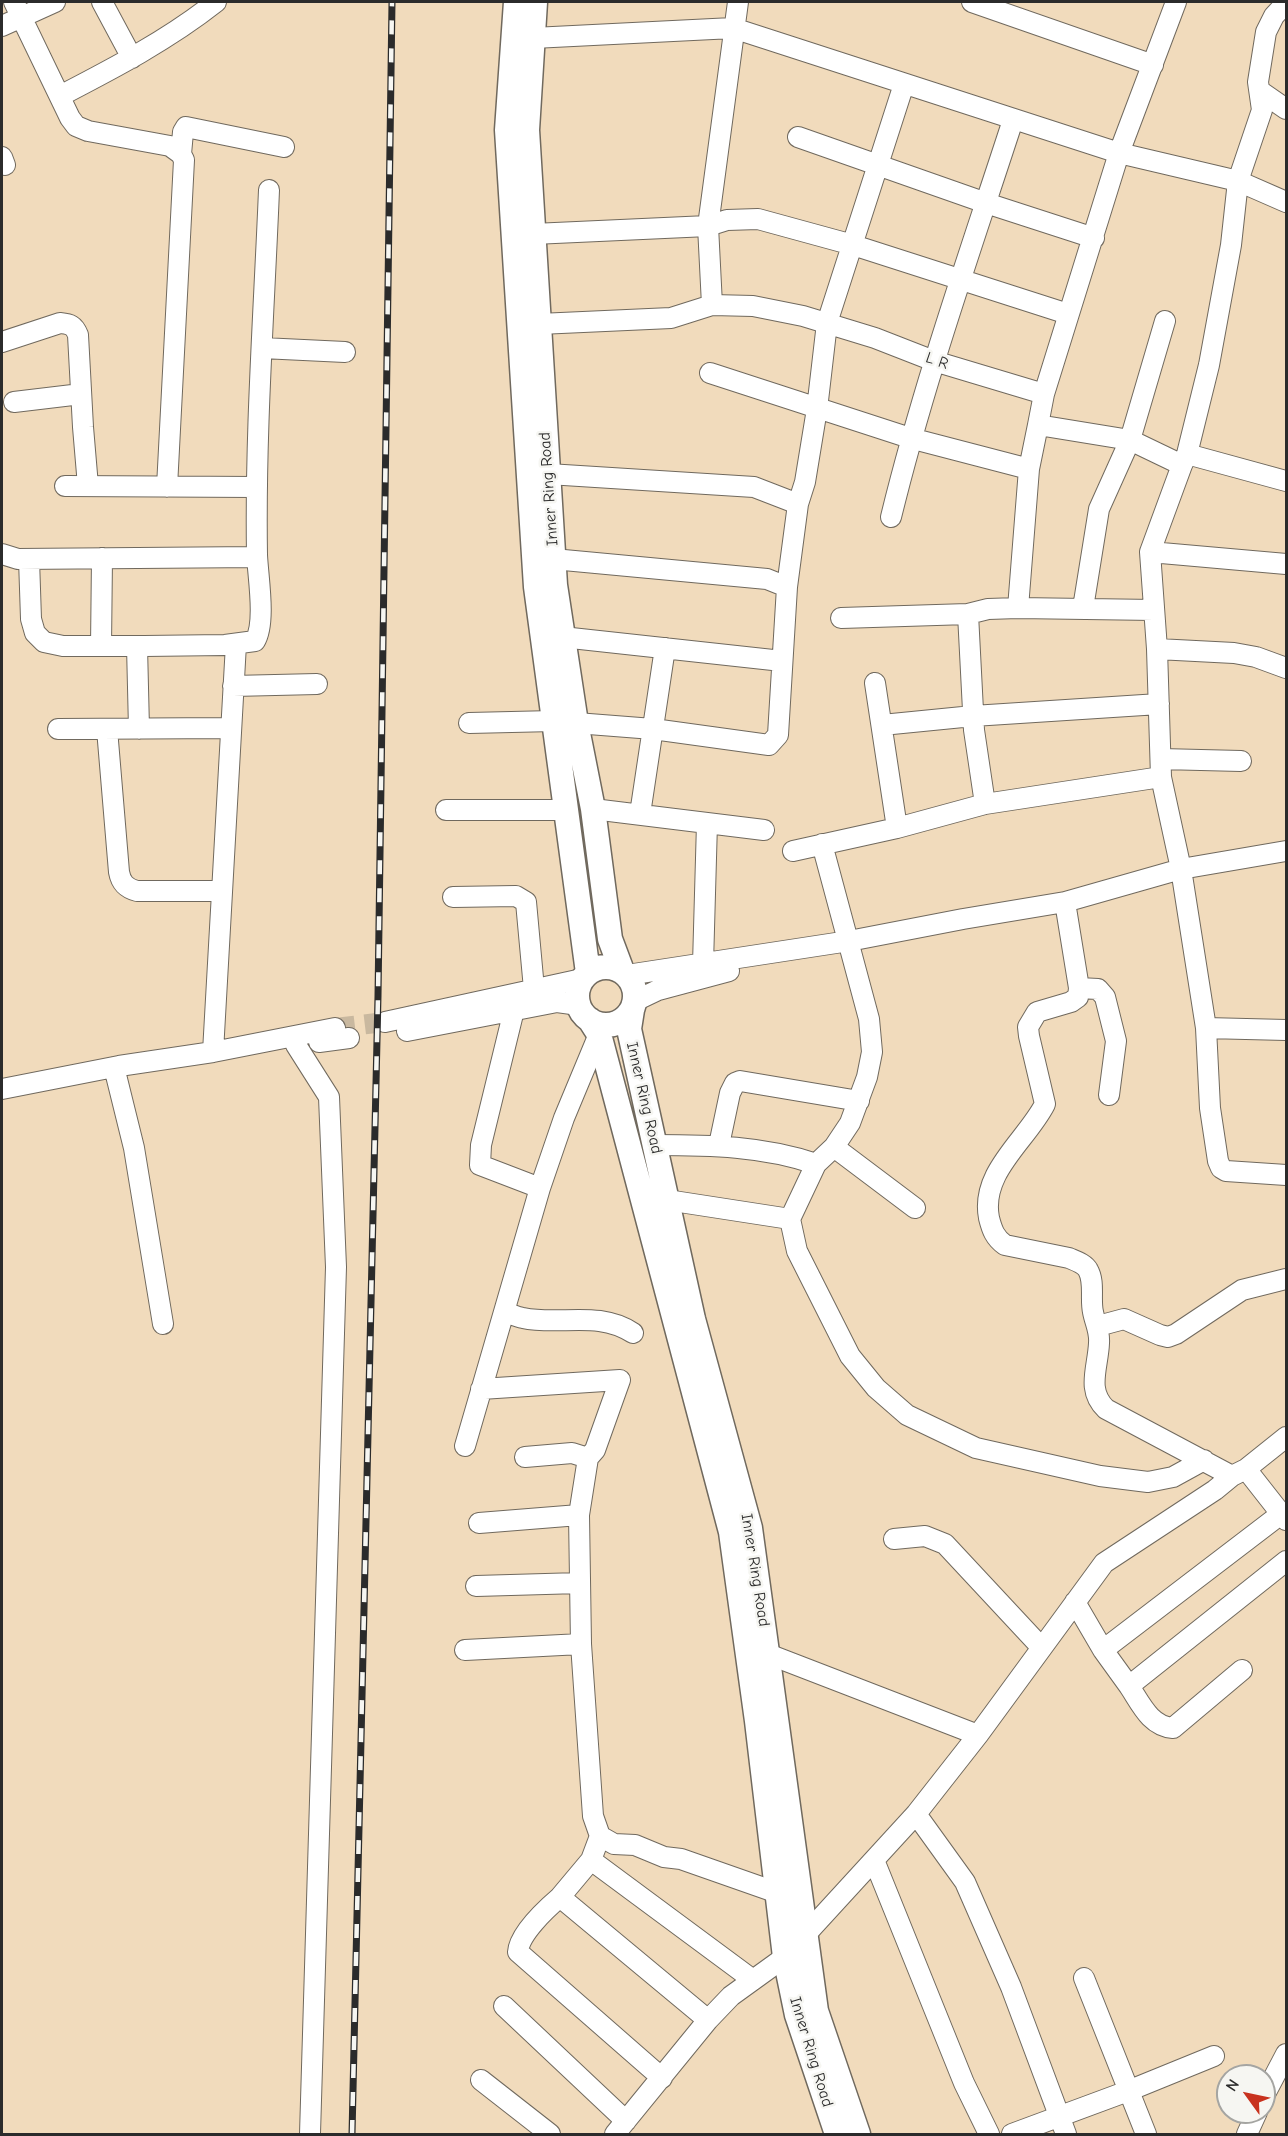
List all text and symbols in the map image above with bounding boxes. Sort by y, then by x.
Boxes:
street label: L R [923,348,951,374]
street label: Inner Ring Road [535,431,563,547]
street label: Inner Ring Road [622,1040,666,1156]
street label: Inner Ring Road [737,1512,773,1628]
street label: Inner Ring Road [785,1995,837,2109]
north arrow [1216,2064,1276,2124]
text: N [1222,2076,1243,2095]

